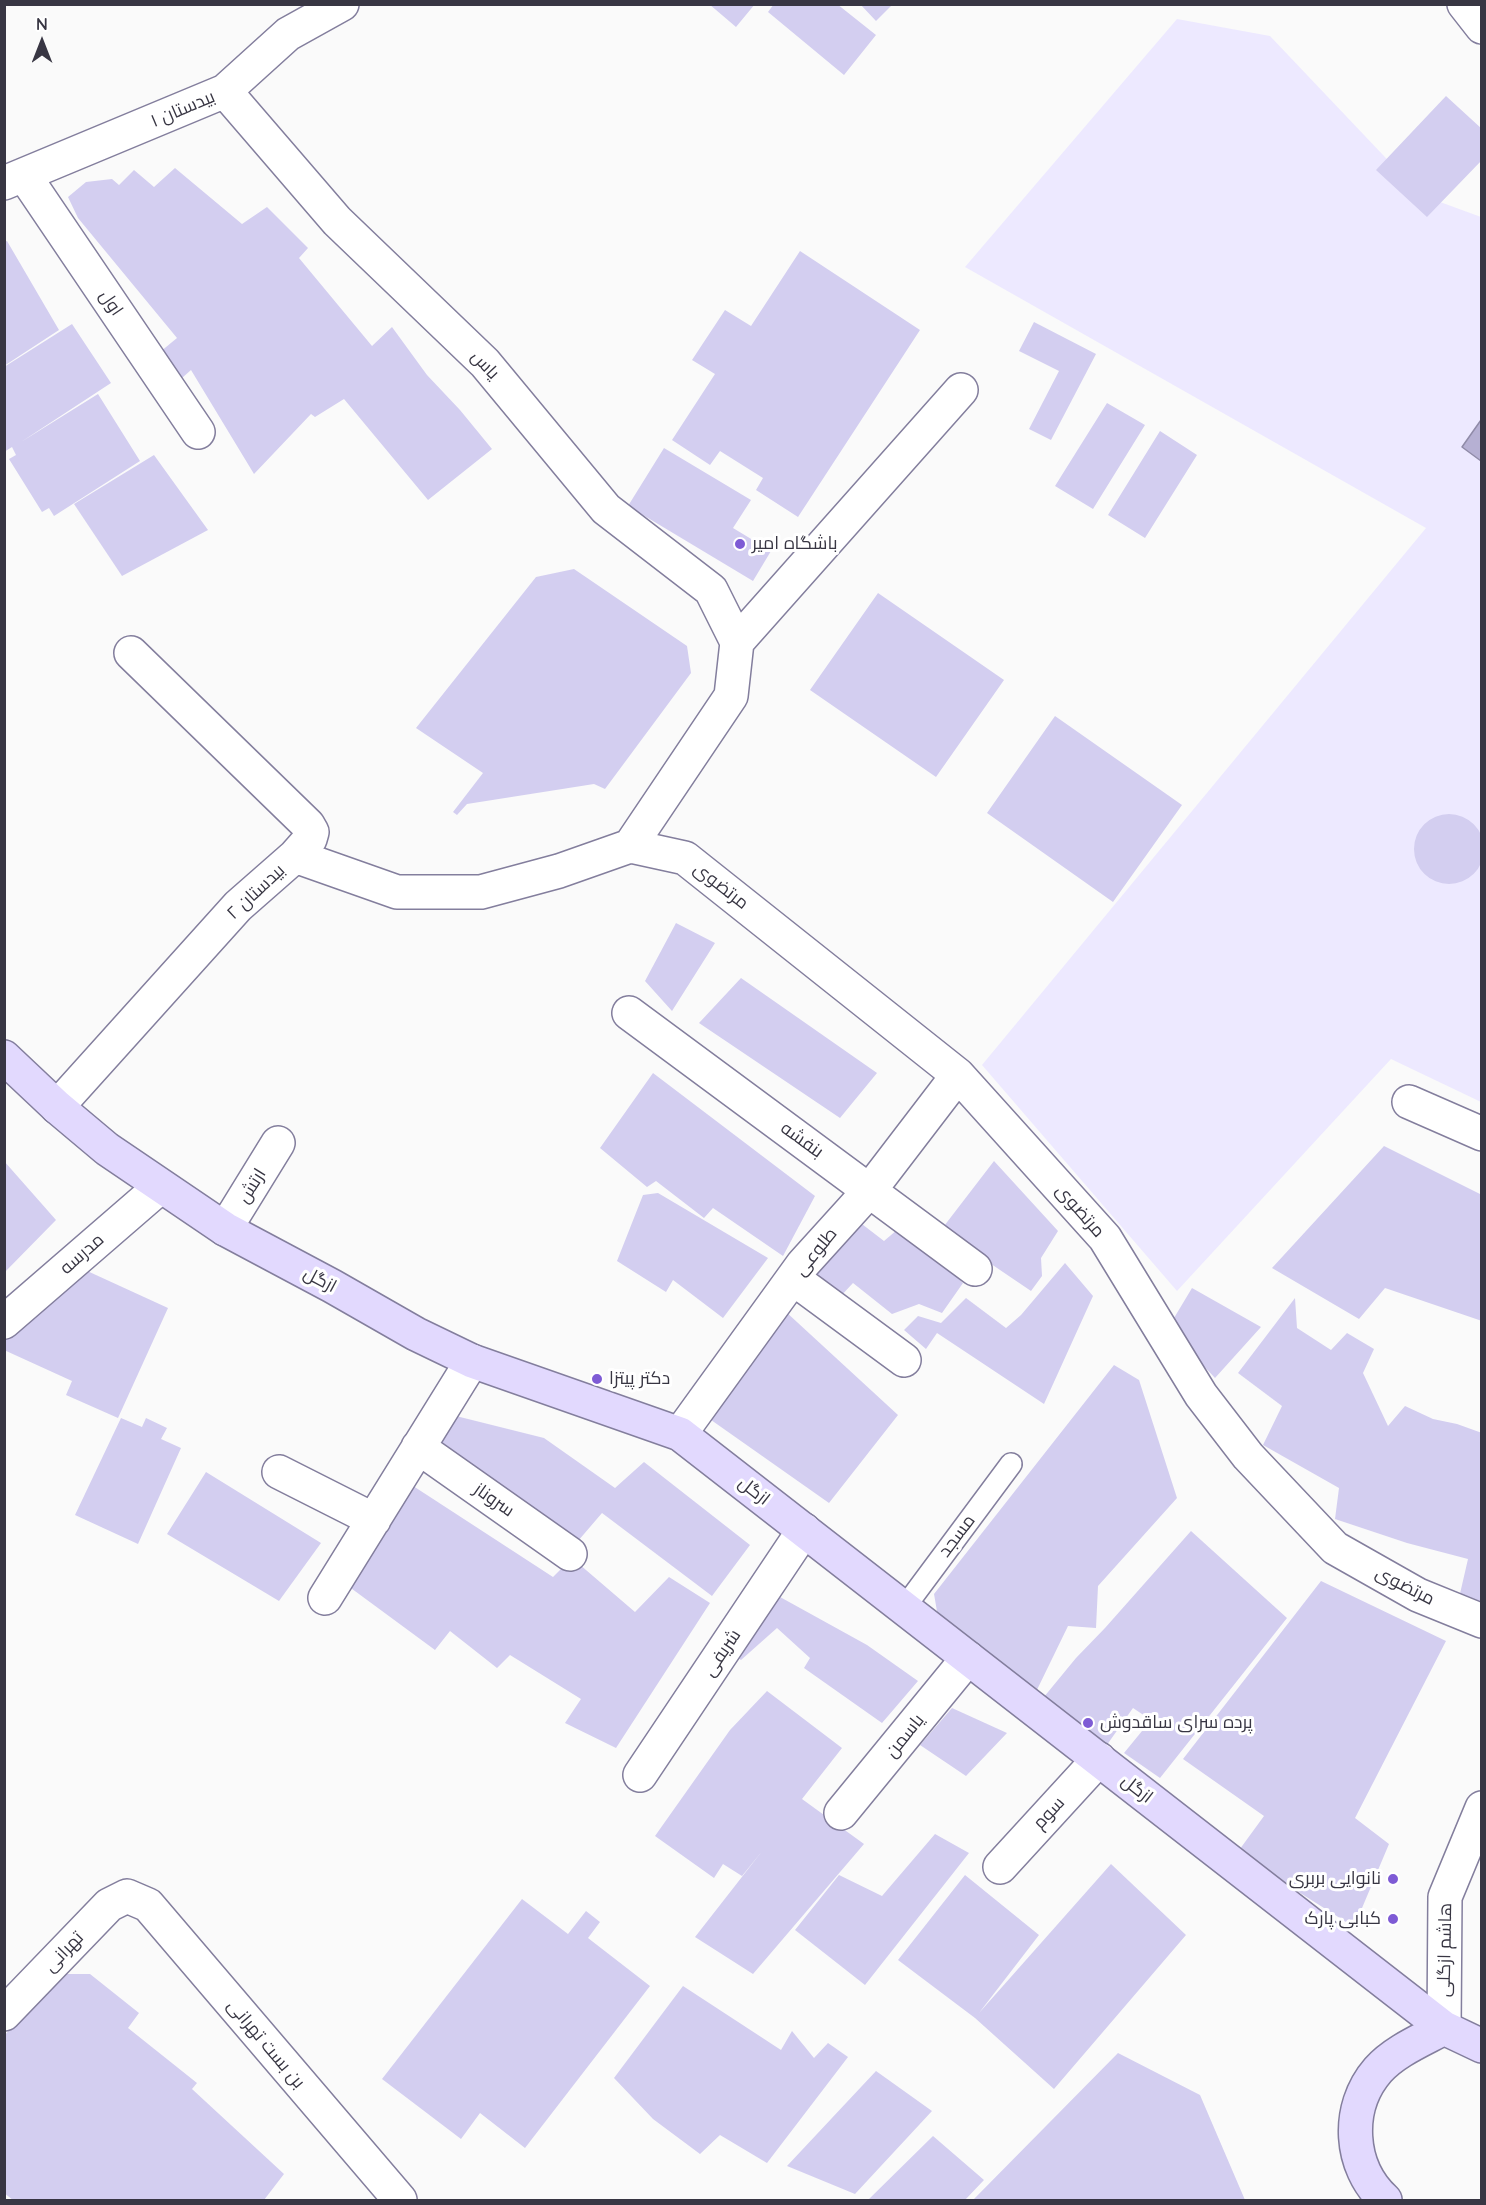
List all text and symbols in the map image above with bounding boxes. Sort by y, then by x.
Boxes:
north arrow [12,12,72,72]
text: N [36,14,48,34]
street label: بیدستان ۱ [148,86,218,132]
street label: اول [95,286,127,320]
street label: یاس [466,346,504,384]
place label: باشگاه امیر [752,533,838,555]
marker: باشگاه امیر [733,537,747,551]
street label: مرتضوی [689,858,753,914]
street label: بیدستان ۲ [222,860,290,924]
street label: بنفشه [776,1117,828,1163]
street label: ارتش [233,1165,271,1207]
street label: مرتضوی [1051,1180,1109,1242]
street label: طلوعی [790,1223,842,1281]
street label: مدرسه [56,1229,108,1279]
street label: ازگل [300,1262,340,1298]
place label: دکتر پیتزا [609,1368,670,1390]
marker: دکتر پیتزا [590,1372,604,1386]
street label: ازگل [734,1472,774,1510]
street label: سروناز [470,1478,518,1522]
street label: مسجد [934,1511,980,1561]
street label: مرتضوی [1372,1562,1438,1610]
street label: شریفی [698,1625,746,1681]
street label: یاسمن [881,1710,929,1762]
place label: پرده سرای ساقدوش [1100,1712,1253,1734]
marker: پرده سرای ساقدوش [1081,1716,1095,1730]
street label: ازگل [1117,1770,1157,1808]
street label: سوم [1029,1792,1069,1834]
place label: نانوایی بربری [1289,1868,1381,1890]
marker: نانوایی بربری [1386,1872,1400,1886]
street label: هاشم ازگلی [1433,1903,1457,1997]
place label: کبابی پارک [1305,1908,1381,1930]
marker: کبابی پارک [1386,1912,1400,1926]
street label: تهرانی [40,1927,88,1977]
street label: بن بست تهرانی [222,1995,310,2093]

